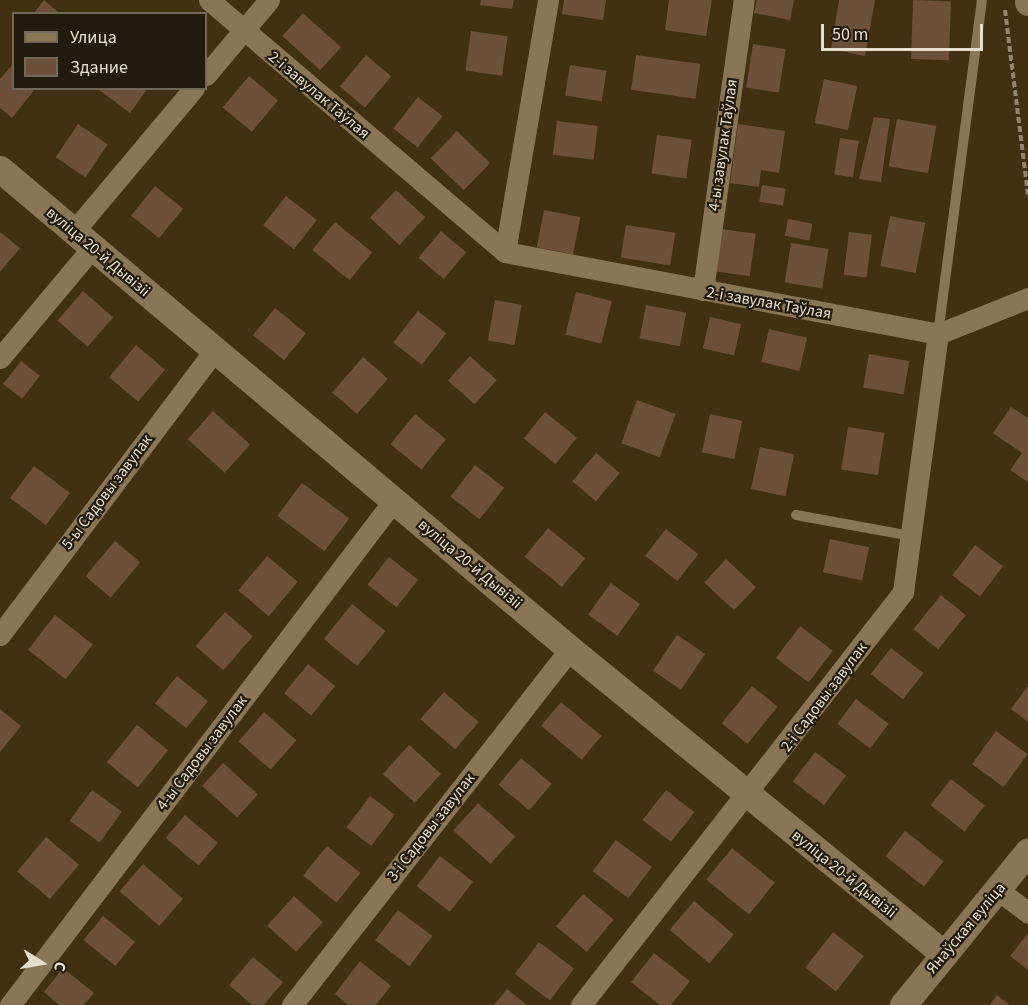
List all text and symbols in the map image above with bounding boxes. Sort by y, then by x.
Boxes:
legend [12,12,207,90]
scale bar [824,12,986,50]
text: 50 m [832,22,868,47]
text: Улица [70,25,117,50]
street label: 2-і завулак Таўлая [265,47,373,143]
text: Здание [70,55,128,80]
street label: 4-ы завулак Таўлая [704,78,742,212]
street label: вуліца 20-й Дывізіі [42,203,154,301]
street label: 2-і завулак Таўлая [705,283,833,323]
street label: 5-ы Садовы завулак [58,431,156,553]
street label: вуліца 20-й Дывізіі [414,515,526,613]
street label: 2-і Садовы завулак [777,639,871,755]
street label: 4-ы Садовы завулак [153,692,251,814]
street label: 3-і Садовы завулак [383,769,479,885]
street label: вуліца 20-й Дывізіі [788,826,900,922]
street label: Янаўская вуліца [922,878,1010,978]
north arrow [12,933,72,993]
text: С [48,960,71,973]

